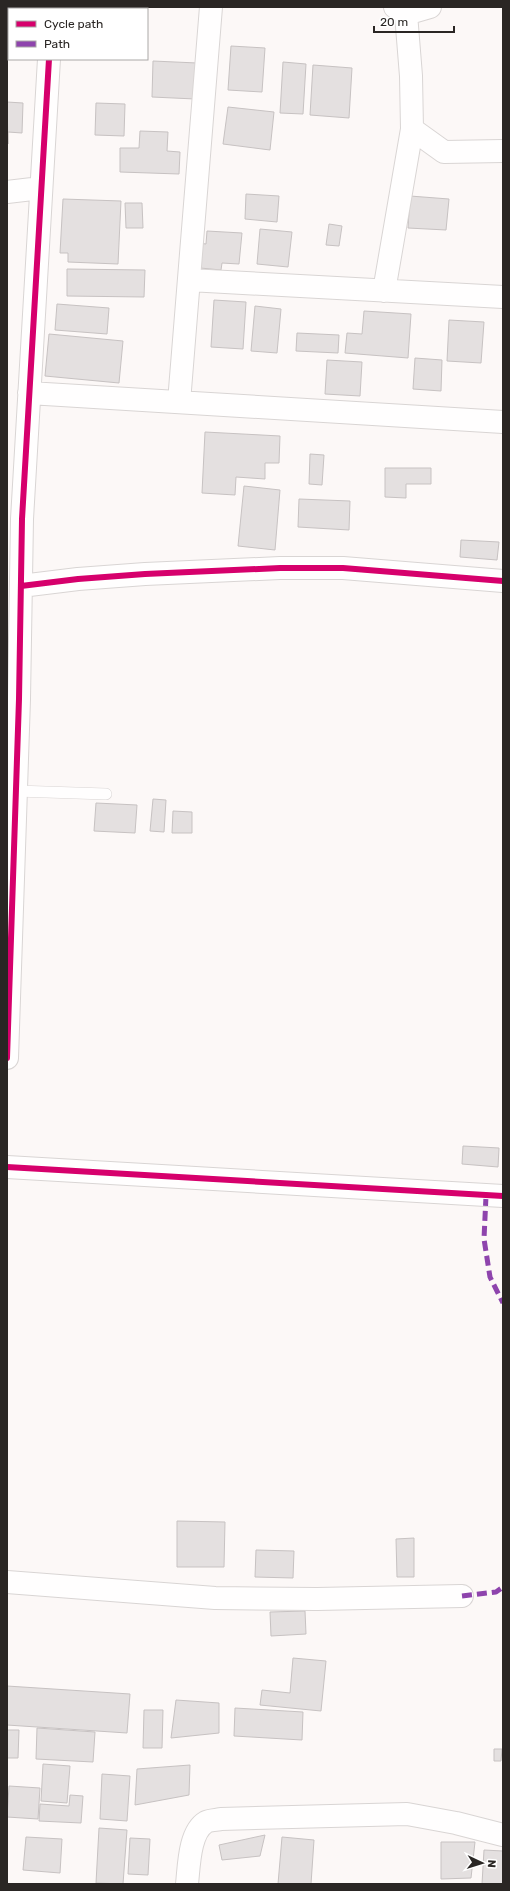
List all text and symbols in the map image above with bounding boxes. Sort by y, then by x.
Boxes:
legend [8,8,148,60]
scale bar [374,8,454,34]
text: 20 m [380,15,408,29]
text: Cycle path [44,17,103,31]
text: Path [44,37,70,51]
north arrow [462,1843,502,1883]
text: N [485,1859,498,1868]

